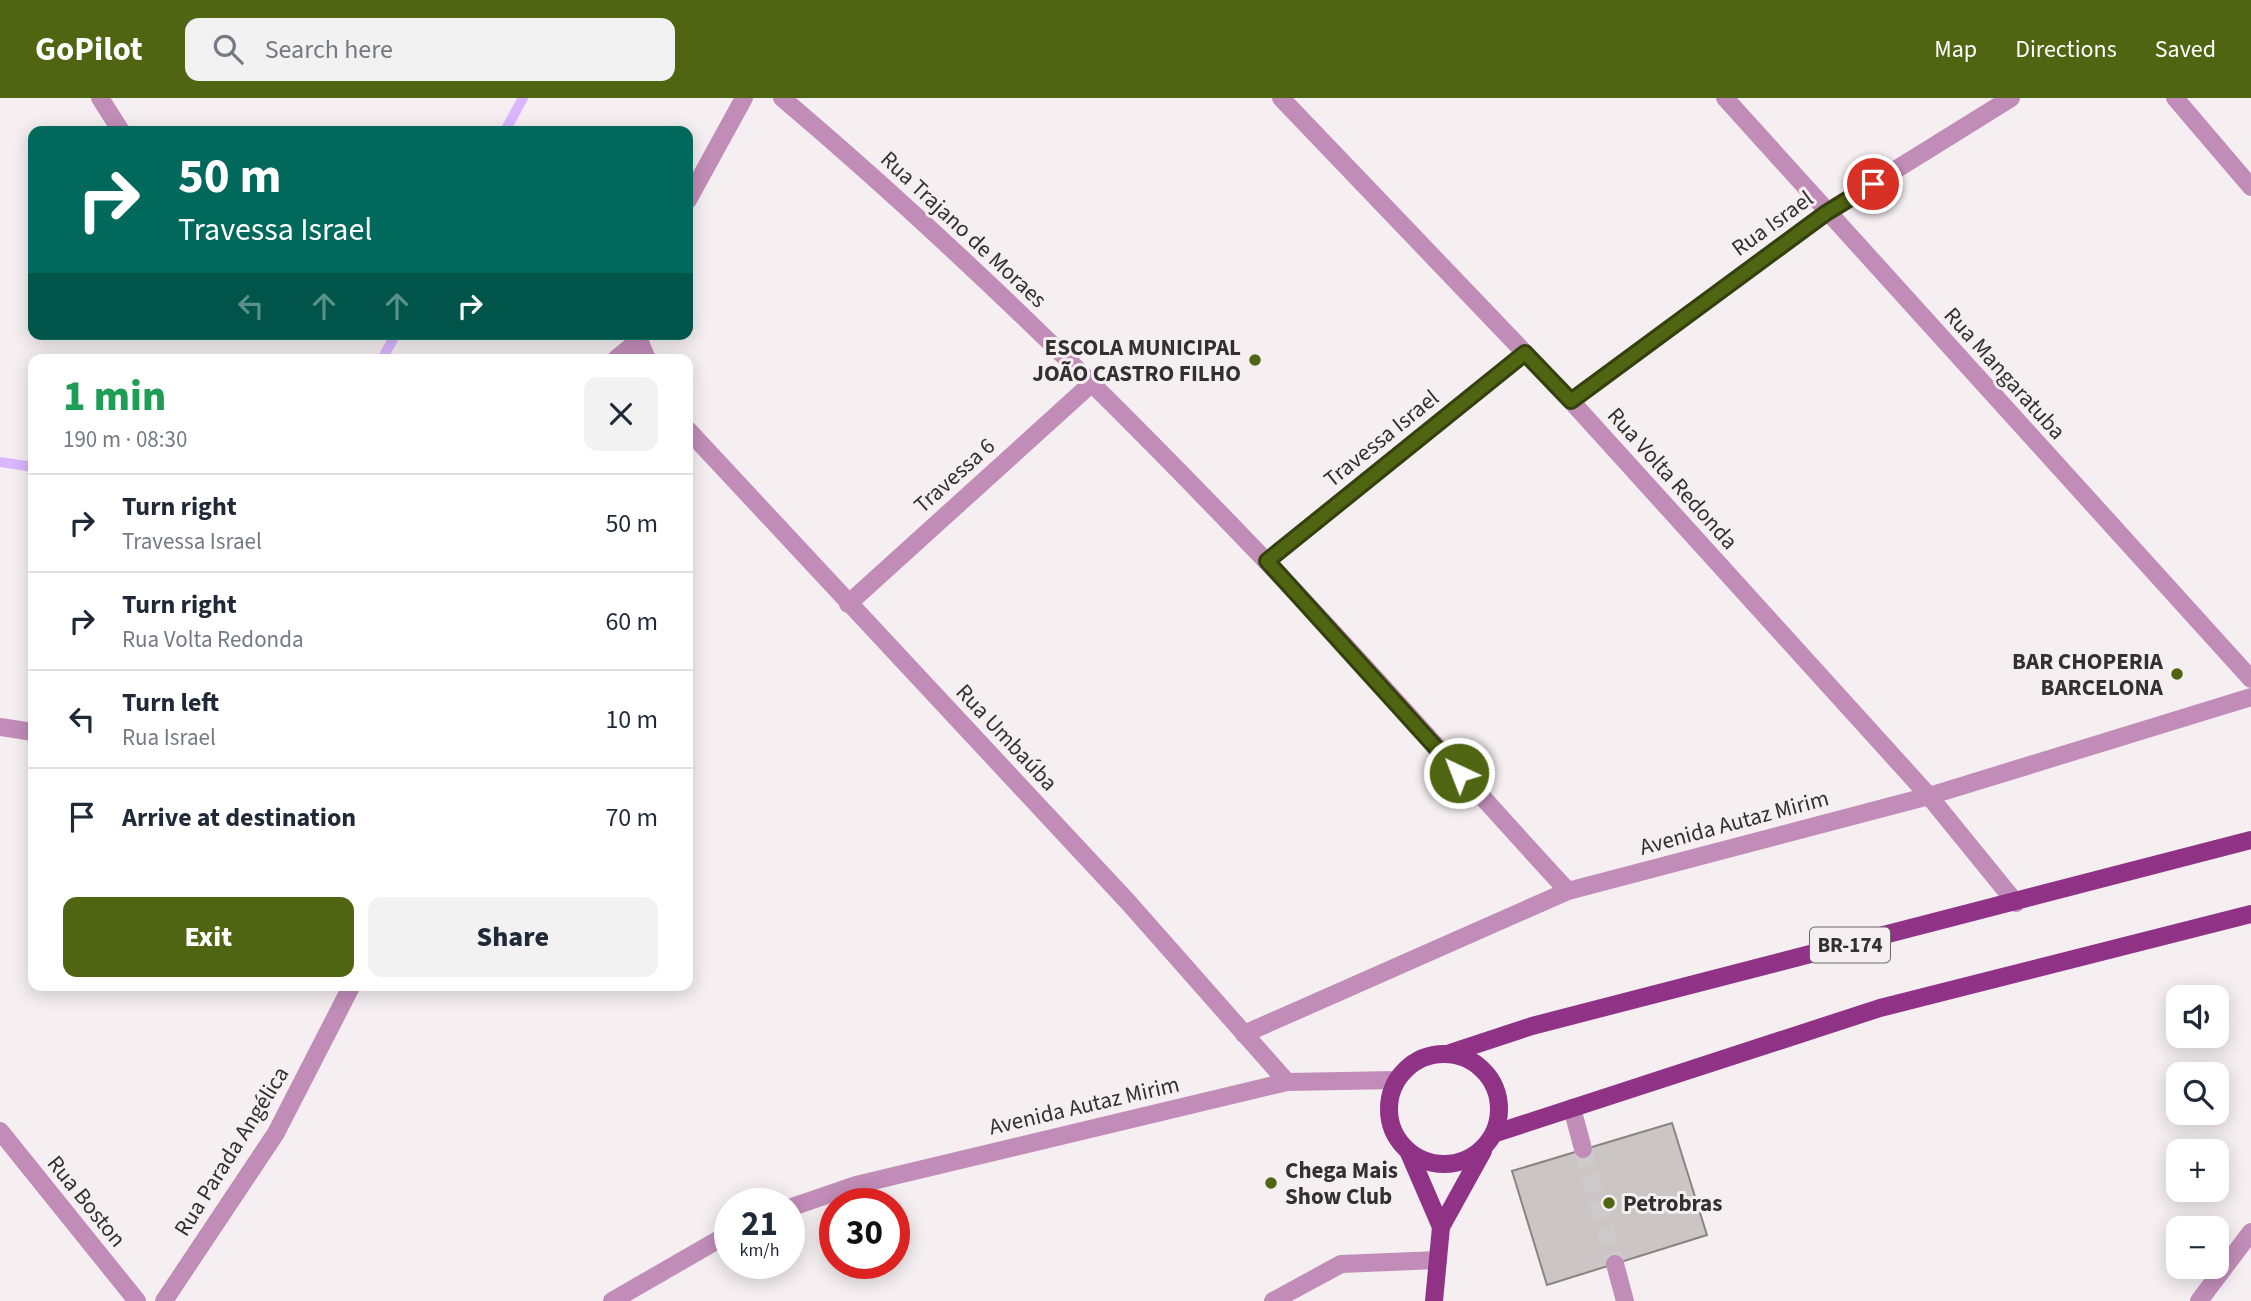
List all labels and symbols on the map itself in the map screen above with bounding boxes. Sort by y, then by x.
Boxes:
street label: Rua Trajano de Moraes [873,143,1054,315]
pin [1843,154,1903,214]
street label: Rua Israel [1725,182,1820,264]
street label: Rua Mangaratuba [1936,300,2073,447]
place label: ESCOLA MUNICIPAL JOÃO CASTRO FILHO [1032,331,1241,390]
marker: ESCOLA MUNICIPAL JOÃO CASTRO FILHO [1247,352,1263,368]
street label: Travessa Israel [1317,382,1446,495]
street label: Rua Volta Redonda [1600,400,1746,557]
street label: Travessa 6 [906,430,1002,521]
place label: BAR CHOPERIA BARCELONA [2012,645,2164,704]
marker: BAR CHOPERIA BARCELONA [2169,666,2185,682]
street label: Rua Umbaúba [948,676,1065,798]
position arrow [1422,736,1496,810]
street label: Avenida Autaz Mirim [1636,781,1832,864]
road number: BR-174 [1810,928,1890,962]
street label: Rua Parada Angélica [166,1060,297,1243]
street label: Avenida Autaz Mirim [986,1068,1183,1143]
street label: Rua Boston [39,1148,134,1254]
place label: Chega Mais Show Club [1285,1154,1398,1213]
marker: Chega Mais Show Club [1263,1175,1279,1191]
place label: Petrobras [1623,1187,1722,1220]
speed limit sign: 30 [819,1188,910,1279]
marker: Petrobras [1601,1195,1617,1211]

